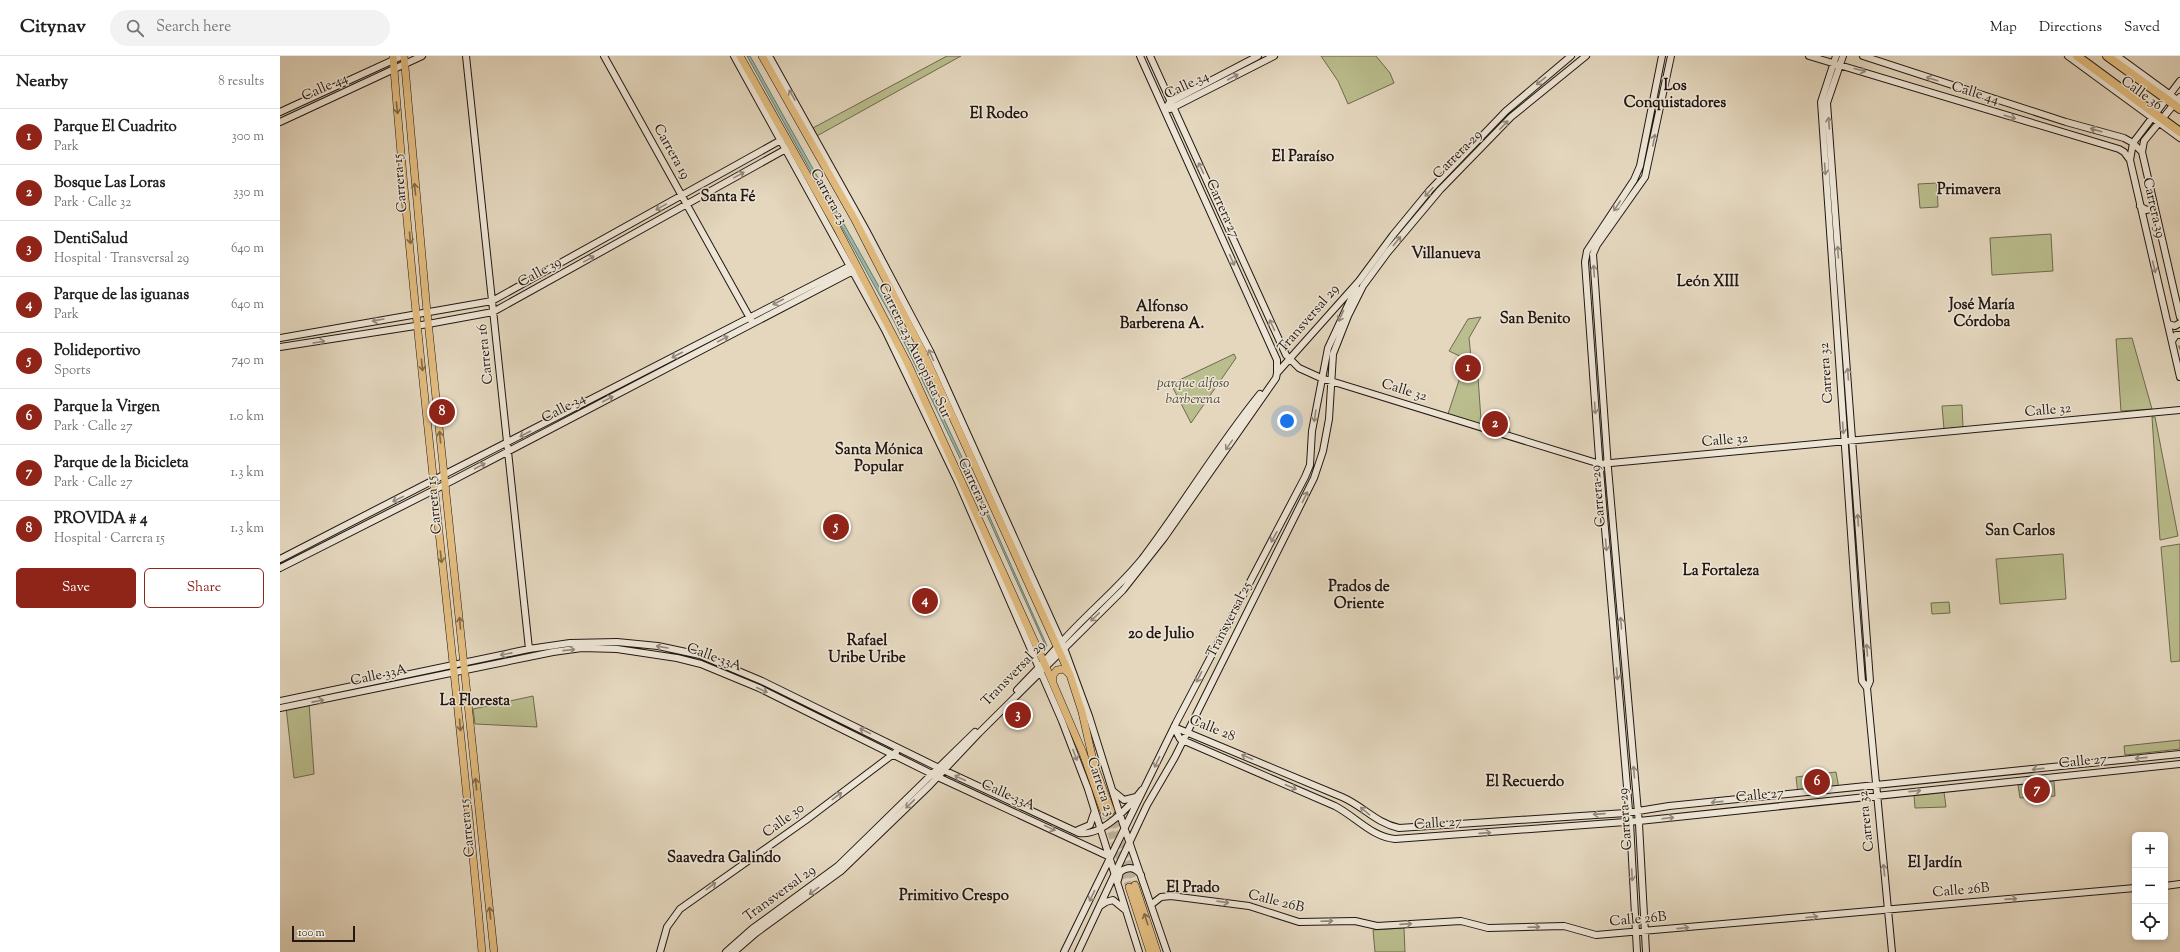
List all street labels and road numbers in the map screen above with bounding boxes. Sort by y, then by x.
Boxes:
street label: Calle 34 [1161,67,1213,105]
street label: Calle 44 [299,69,351,107]
street label: Calle 36 [2116,72,2166,116]
street label: Calle 44 [1949,77,2001,111]
street label: Carrera 19 [648,121,695,183]
street label: Carrera 29 [1429,126,1487,184]
street label: Carrera 15 [388,153,414,213]
street label: Carrera 23 [804,165,852,229]
street label: Carrera 27 [1200,176,1244,242]
street label: Carrera 39 [2136,176,2170,240]
street label: Calle 39 [515,253,566,293]
street label: Carrera 23 Autopista Sur [872,280,956,423]
street label: Transversal 29 [1274,280,1345,358]
street label: Carrera 16 [473,323,499,385]
street label: Carrera 32 [1815,341,1839,404]
street label: Calle 32 [1379,375,1430,408]
street label: Calle 34 [538,389,590,429]
street label: Calle 32 [2024,399,2073,423]
street label: Calle 32 [1701,429,1750,453]
street label: Carrera 23 [952,455,996,519]
street label: Carrera 29 [1586,464,1612,528]
street label: Carrera 15 [422,475,448,535]
street label: Transversal 25 [1202,578,1258,662]
street label: Transversal 29 [977,636,1051,712]
street label: Calle 33A [684,639,745,677]
street label: Calle 33A [349,660,410,692]
street label: Calle 28 [1186,711,1238,747]
street label: Calle 27 [2058,750,2108,774]
street label: Carrera 23 [1081,755,1119,820]
street label: Calle 33A [978,775,1039,817]
street label: Calle 27 [1735,784,1785,808]
street label: Carrera 29 [1614,787,1638,851]
street label: Carrera 32 [1854,789,1880,853]
street label: Carrera 15 [455,798,481,858]
street label: Calle 30 [759,799,809,843]
street label: Calle 27 [1413,812,1463,836]
street label: Transversal 29 [740,861,820,927]
street label: Calle 26B [1932,879,1990,903]
street label: Calle 26B [1246,885,1306,919]
street label: Calle 26B [1609,908,1667,932]

